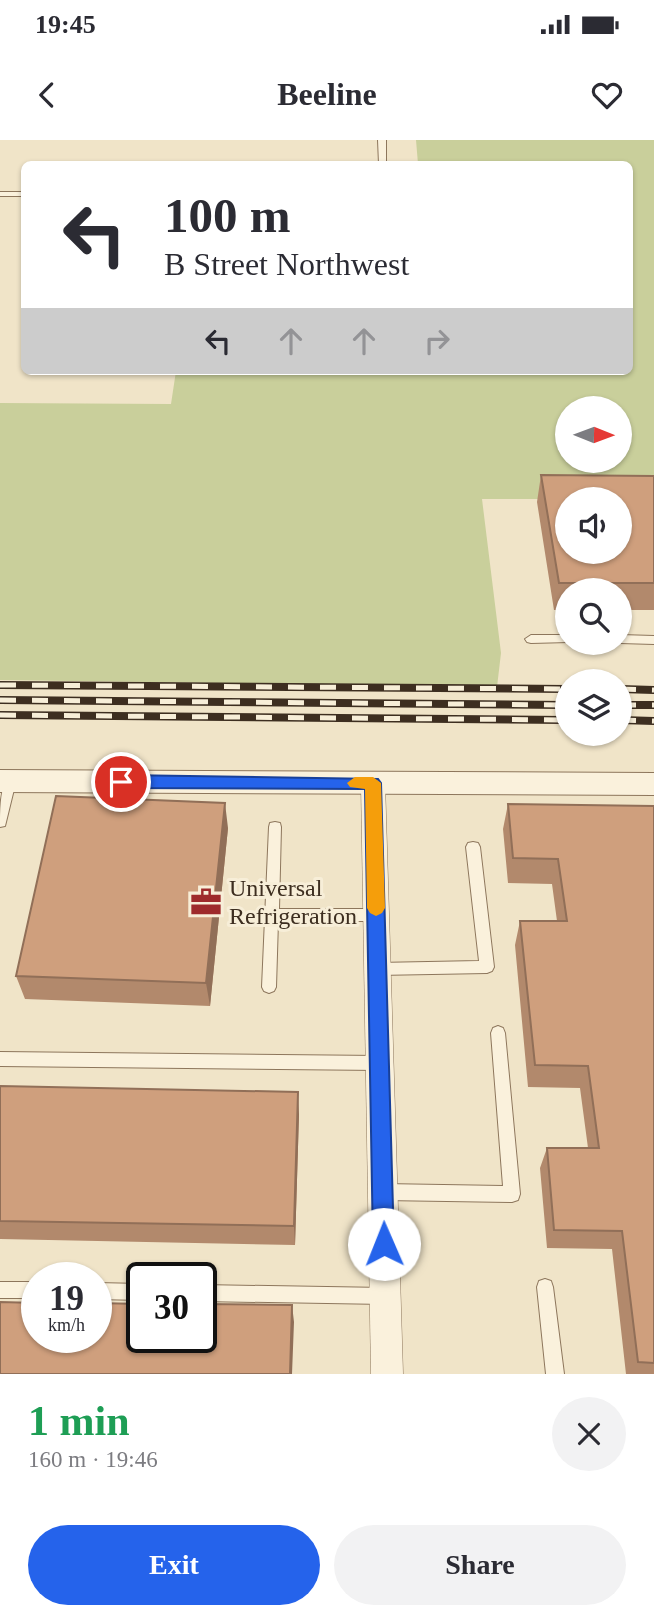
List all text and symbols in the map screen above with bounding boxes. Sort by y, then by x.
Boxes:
text: 19:45 [35,10,96,39]
icon: back [28,76,66,114]
text: Beeline [277,76,377,112]
icon: heart [588,76,626,114]
text: 100 m [164,188,291,243]
icon: left [49,189,140,280]
text: B Street Northwest [164,246,409,282]
icon: left [199,322,237,360]
icon: ahead [272,322,310,360]
icon: ahead [345,322,383,360]
icon: right [418,322,456,360]
north arrow [555,396,632,472]
map controls [555,396,632,746]
button: sound [555,487,632,564]
button: search [555,578,632,655]
button: layers [555,669,632,746]
pin [91,752,151,812]
icon: arrive [102,763,140,801]
place label: Universal Refrigeration [229,875,357,929]
office icon: Universal Refrigeration [189,885,223,919]
position arrow [347,1207,421,1281]
speed limit sign: 30 [126,1262,217,1353]
text: 19 [49,1279,84,1318]
text: km/h [48,1315,85,1335]
button: close [552,1397,626,1471]
text: 1 min [28,1398,130,1444]
text: 160 m · 19:46 [28,1447,158,1472]
button: Exit [28,1525,320,1605]
button: Share [334,1525,626,1605]

